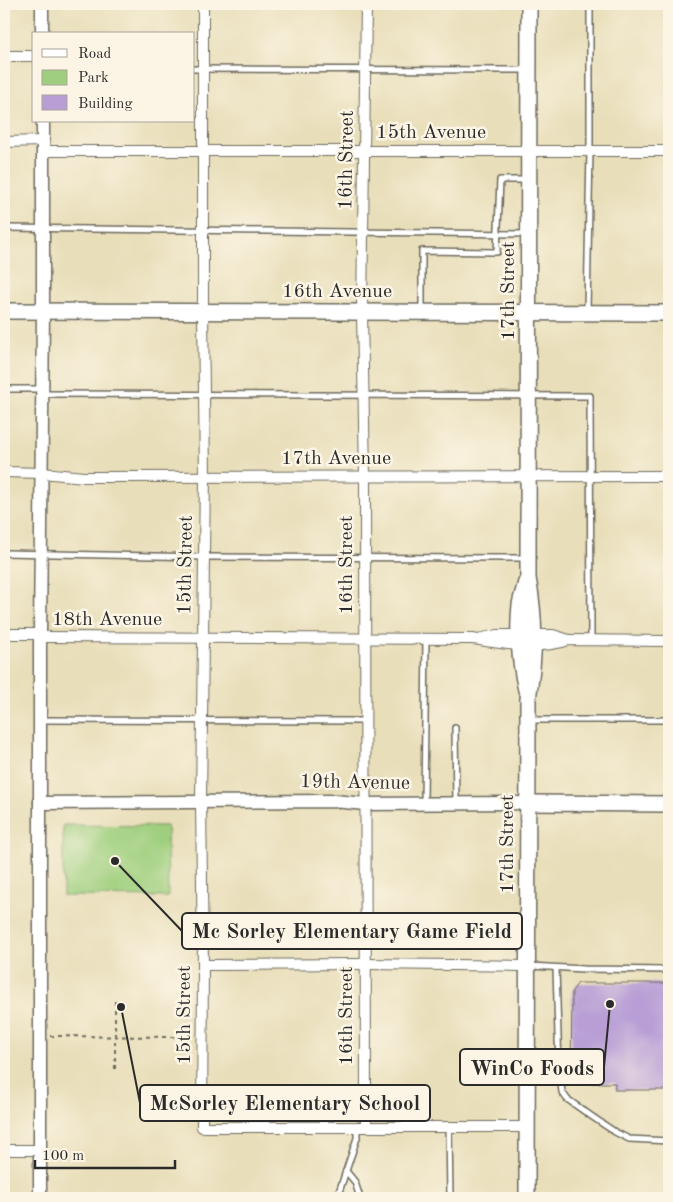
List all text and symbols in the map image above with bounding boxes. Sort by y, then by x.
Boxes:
legend [32,32,195,122]
text: Road [78,47,112,62]
text: Park [78,71,109,86]
text: Building [78,97,133,112]
street label: 16th Street [336,110,358,210]
street label: 15th Avenue [376,123,486,143]
street label: 17th Street [499,241,519,341]
street label: 16th Avenue [282,282,392,302]
street label: 17th Avenue [281,449,391,469]
street label: 15th Street [175,515,197,615]
street label: 16th Street [337,515,357,615]
street label: 18th Avenue [52,610,162,630]
street label: 19th Avenue [300,772,410,794]
street label: 17th Street [498,794,518,894]
callout: Mc Sorley Elementary Game Field [182,913,522,949]
text: Mc Sorley Elementary Game Field [192,922,512,943]
street label: 15th Street [175,965,195,1065]
street label: 16th Street [337,966,357,1066]
callout: WinCo Foods [460,1049,604,1085]
text: WinCo Foods [470,1059,594,1080]
callout: McSorley Elementary School [140,1085,430,1121]
text: McSorley Elementary School [150,1094,420,1115]
scale bar [35,1137,175,1169]
text: 100 m [42,1149,84,1164]

